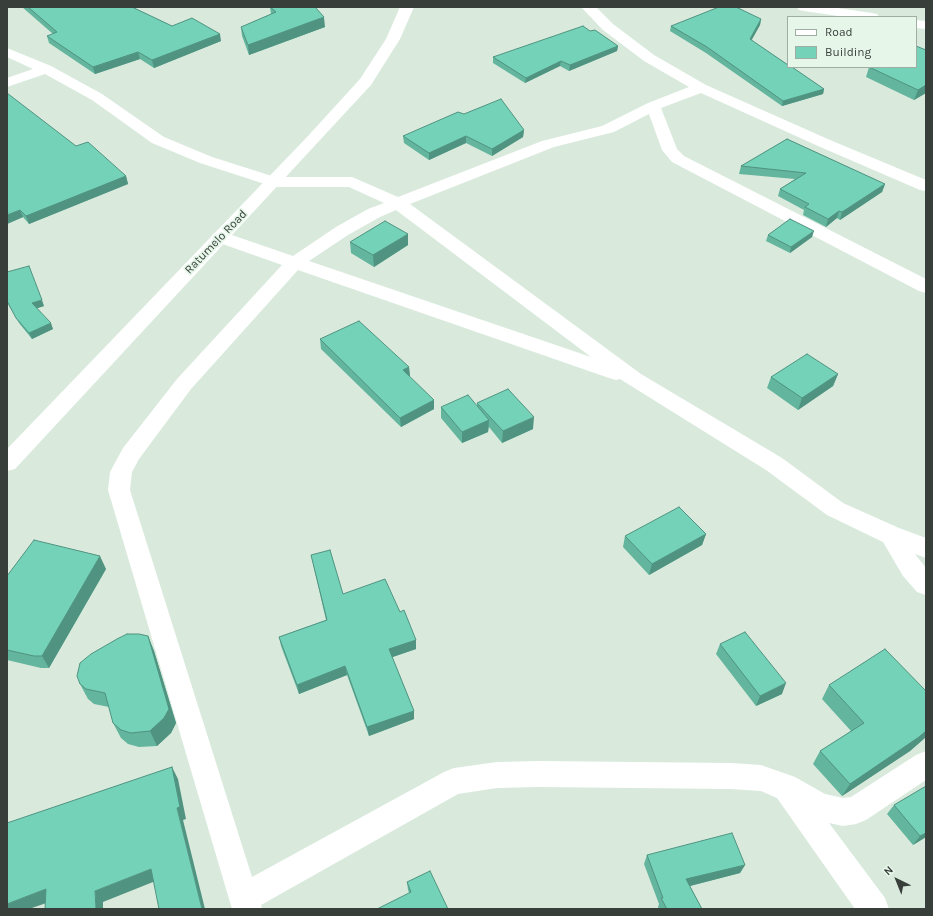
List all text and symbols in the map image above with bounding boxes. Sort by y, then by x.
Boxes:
legend [787,16,917,68]
text: Road [825,25,853,39]
text: Building [825,45,871,59]
street label: Ratumelo Road [182,207,250,277]
north arrow [877,860,917,900]
text: N [881,863,896,878]

